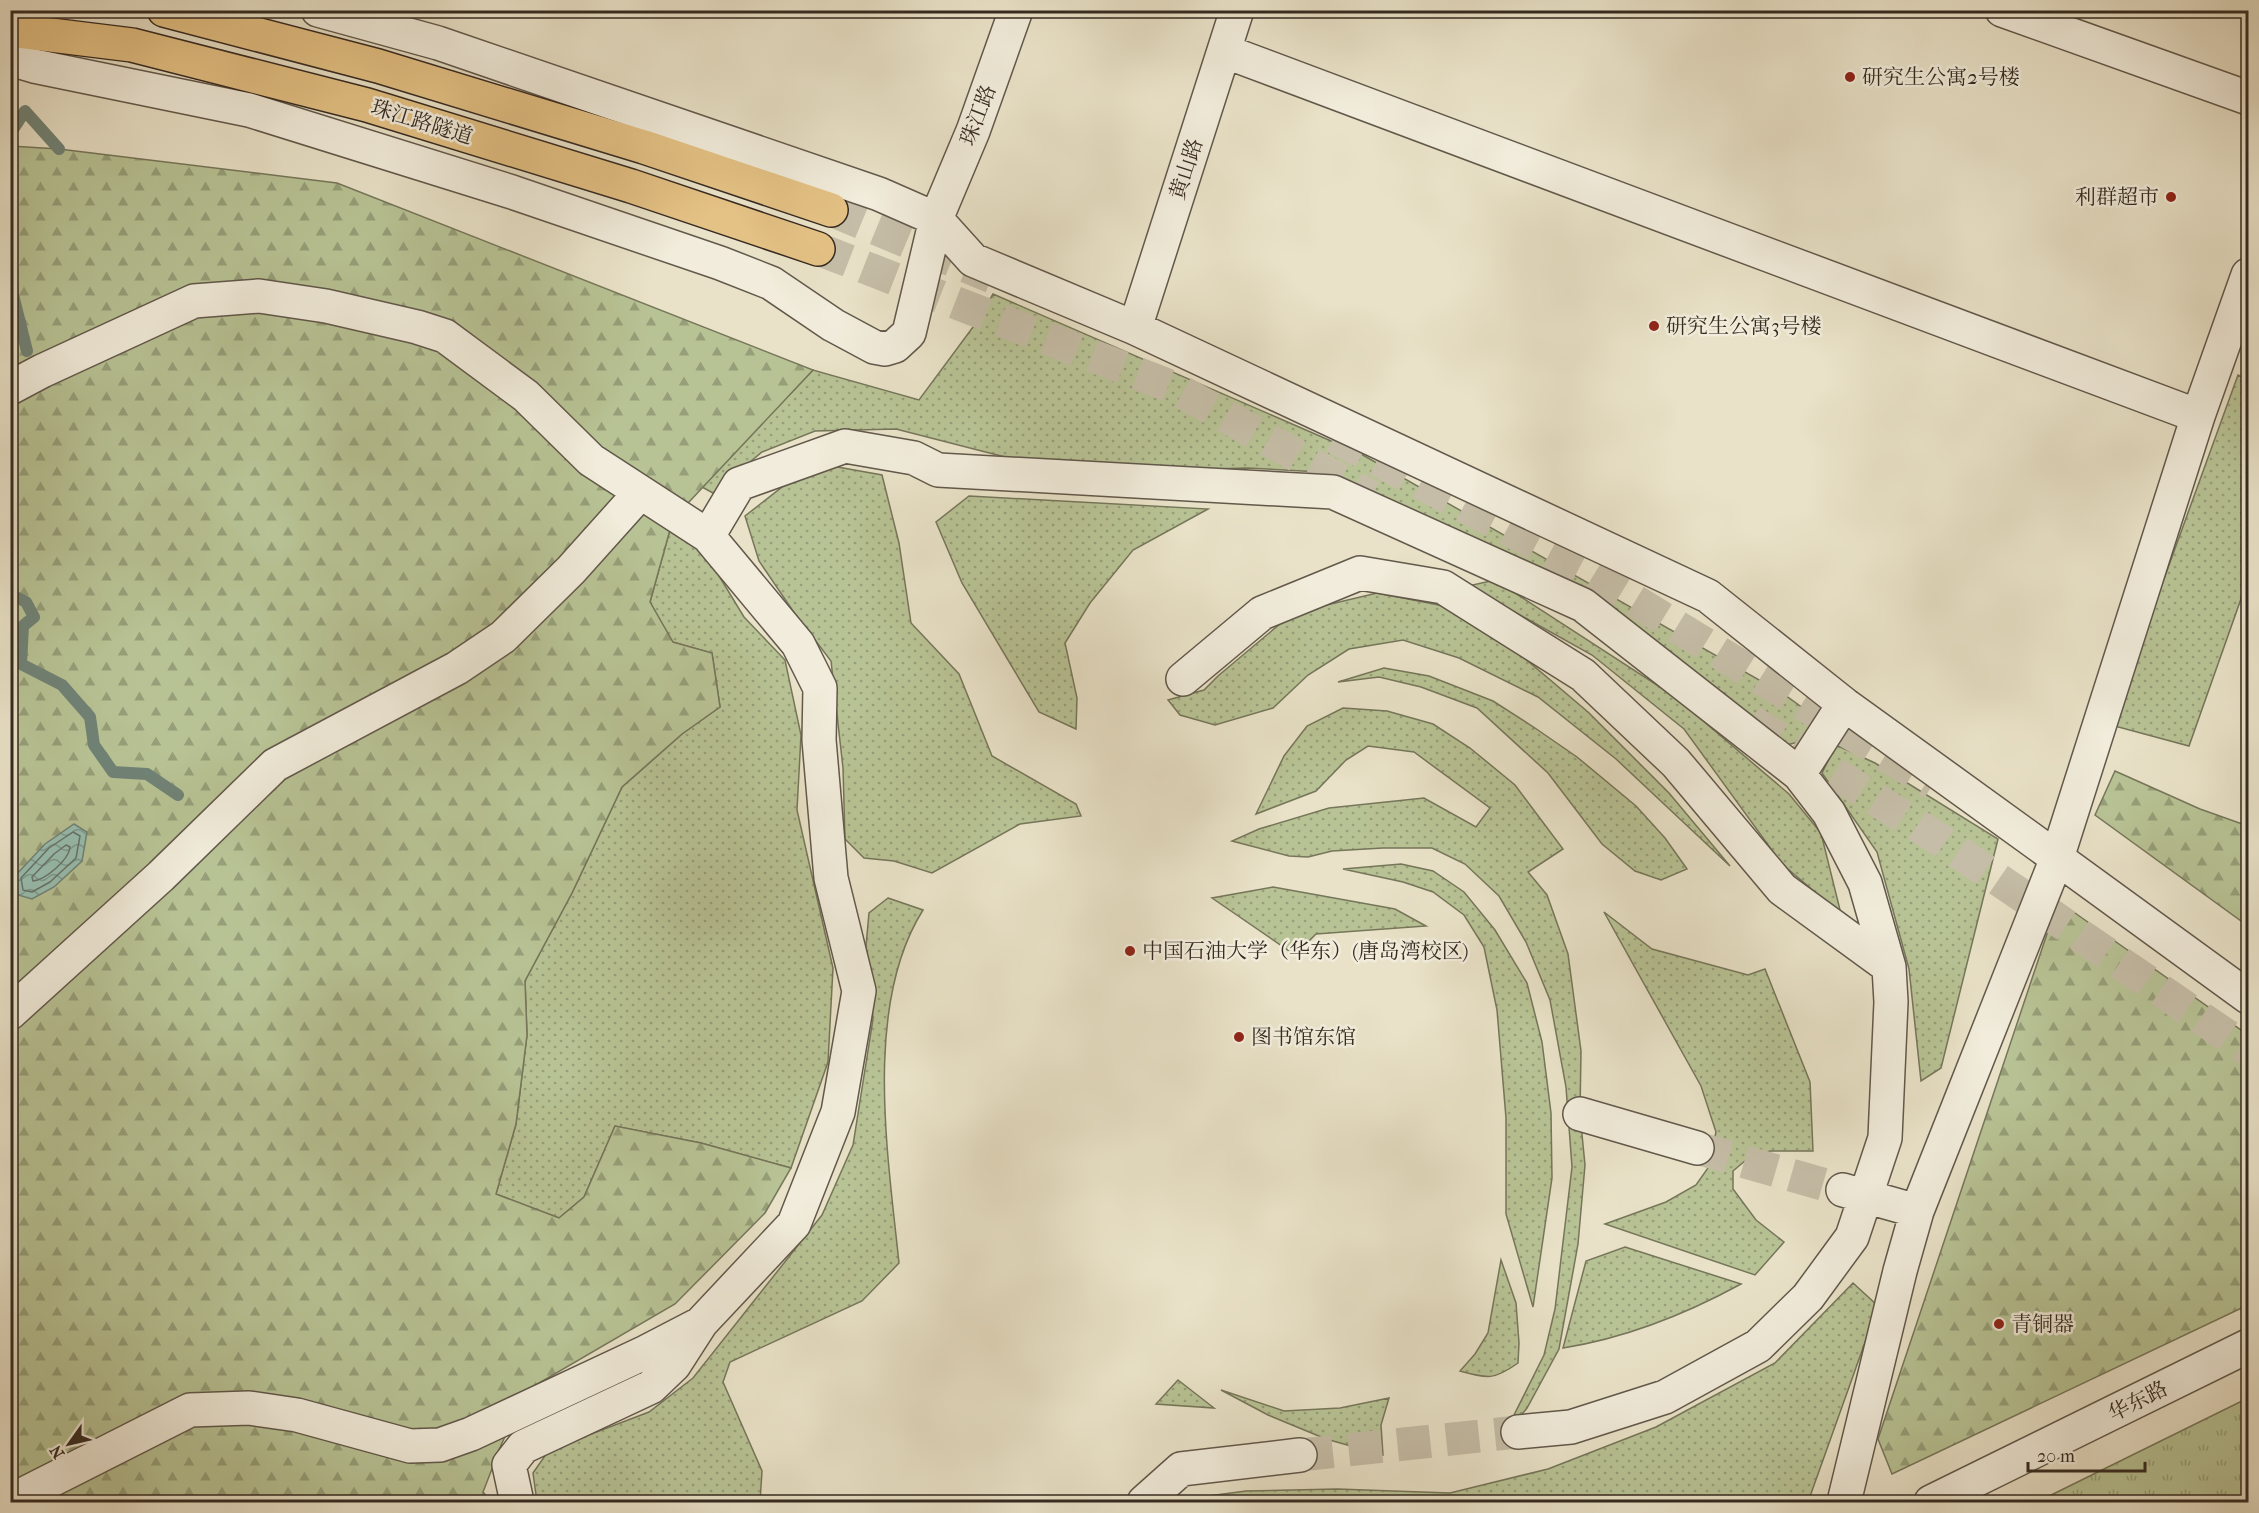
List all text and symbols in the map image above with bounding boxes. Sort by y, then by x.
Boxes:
place label: 研究生公寓2号楼 [1862,65,2020,89]
marker: 研究生公寓2号楼 [1843,70,1857,84]
street label: 珠江路 [956,81,1000,149]
street label: 珠江路隧道 [368,95,476,149]
street label: 黄山路 [1165,135,1207,203]
place label: 利群超市 [2075,185,2159,209]
marker: 利群超市 [2164,190,2178,204]
place label: 研究生公寓3号楼 [1666,314,1822,338]
marker: 研究生公寓3号楼 [1647,319,1661,333]
place label: 中国石油大学（华东）(唐岛湾校区) [1142,939,1469,963]
marker: 中国石油大学（华东）(唐岛湾校区) [1123,944,1137,958]
place label: 图书馆东馆 [1251,1025,1356,1049]
marker: 图书馆东馆 [1232,1030,1246,1044]
place label: 青铜器 [2011,1312,2074,1336]
marker: 青铜器 [1992,1317,2006,1331]
street label: 华东路 [2104,1376,2172,1426]
north arrow [39,1414,99,1474]
scale bar [2028,1435,2145,1473]
text: N [45,1441,68,1462]
text: 20 m [2037,1446,2075,1467]

